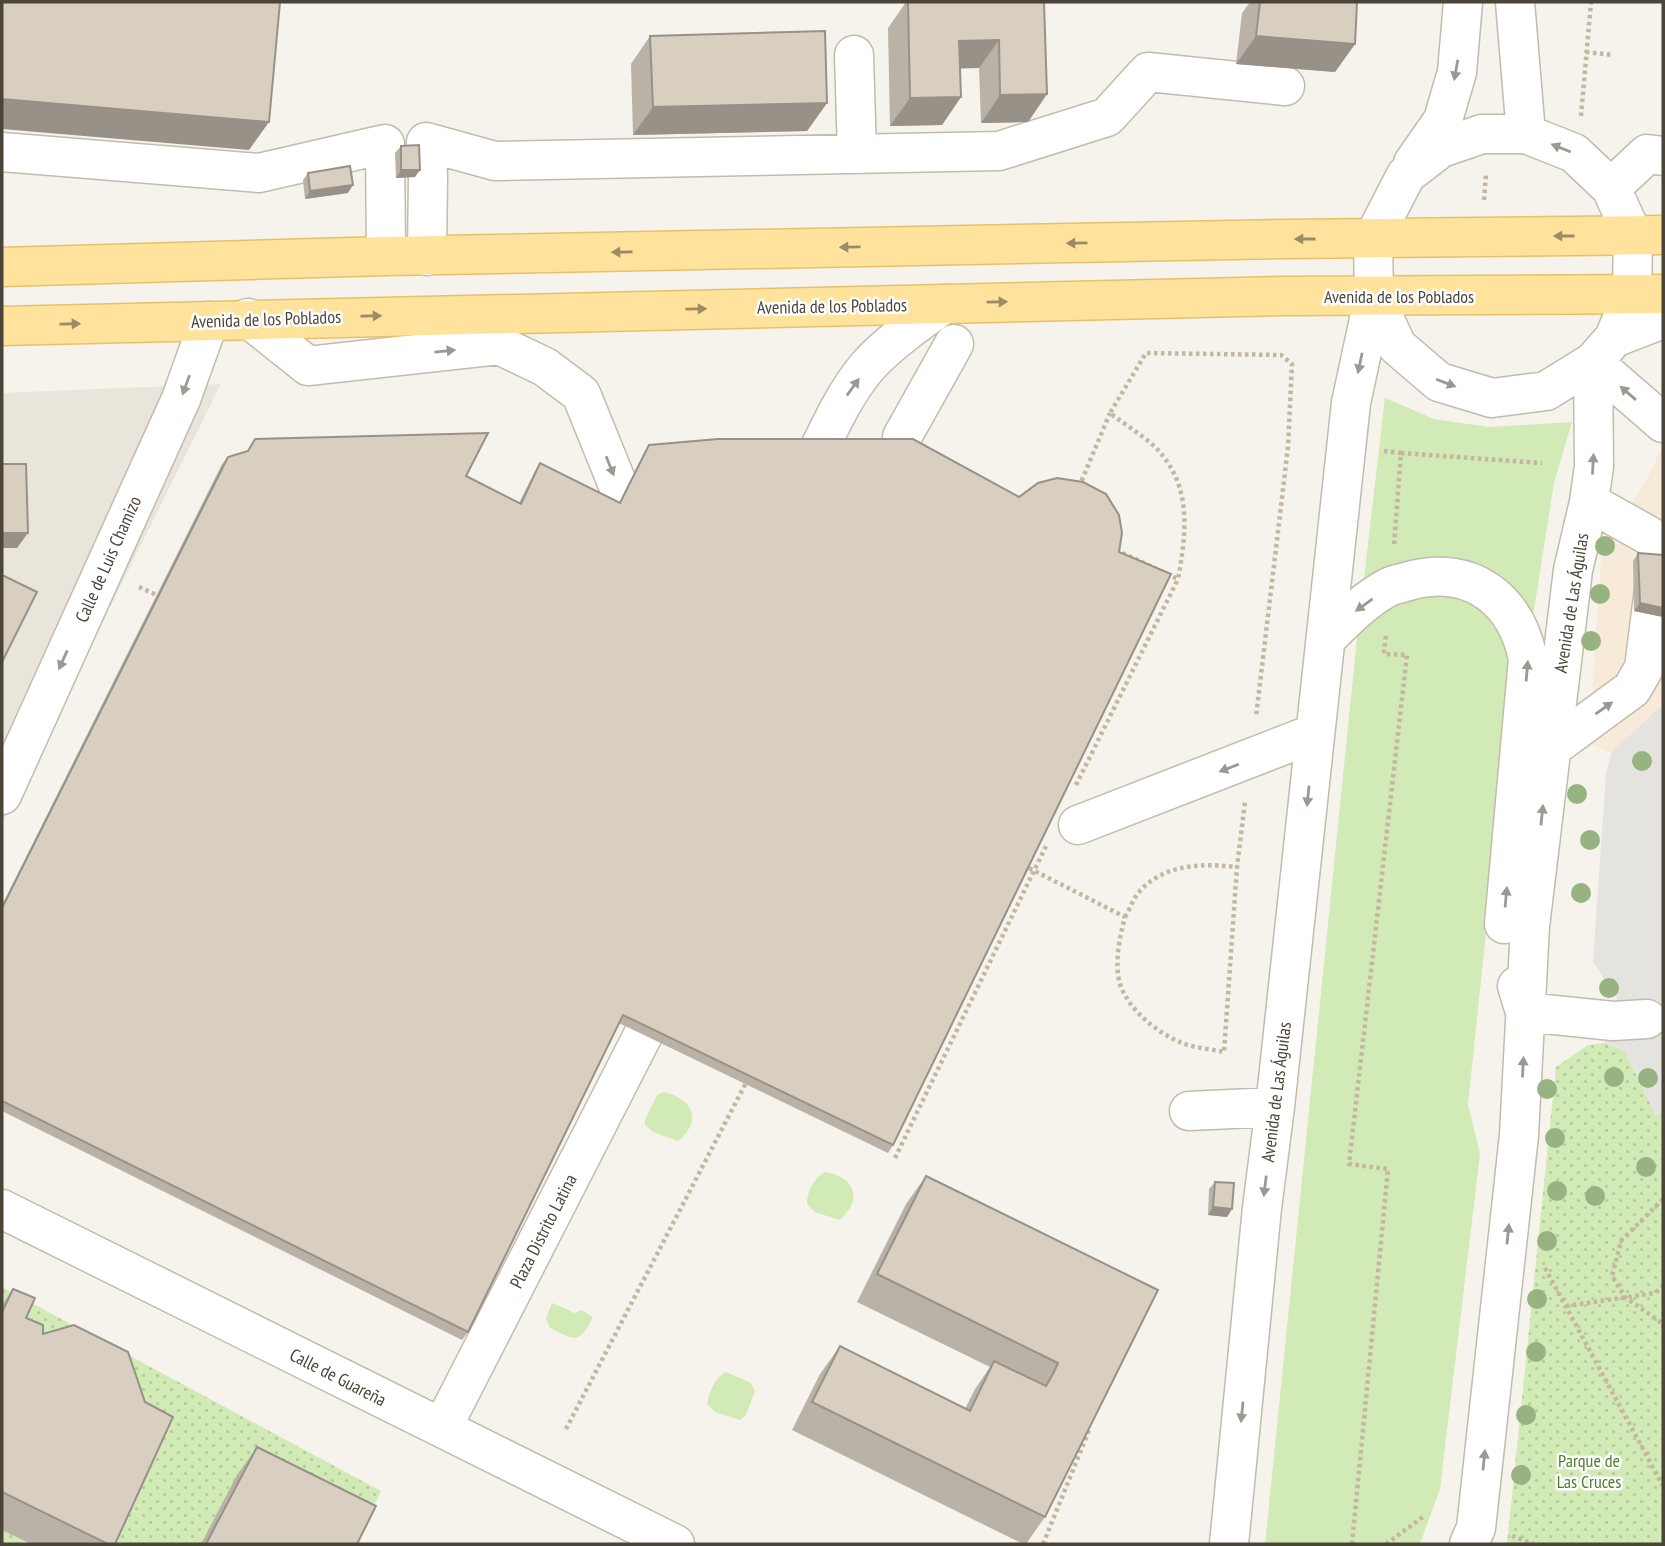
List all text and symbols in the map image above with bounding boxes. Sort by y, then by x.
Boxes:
one-way arrow [1450,59,1461,81]
one-way arrow [1550,142,1571,153]
one-way arrow [1553,230,1575,242]
one-way arrow [1293,233,1315,245]
one-way arrow [1066,237,1088,249]
one-way arrow [839,242,861,253]
one-way arrow [611,246,633,257]
street label: Avenida de los Poblados [1324,285,1474,308]
street label: Avenida de los Poblados [757,293,907,319]
one-way arrow [986,297,1008,308]
one-way arrow [686,303,708,315]
street label: Avenida de los Poblados [191,305,341,333]
one-way arrow [360,310,382,322]
one-way arrow [59,318,81,330]
one-way arrow [435,345,457,356]
one-way arrow [1354,352,1365,374]
one-way arrow [180,375,191,396]
one-way arrow [845,378,859,396]
one-way arrow [1436,378,1457,389]
one-way arrow [1620,386,1637,401]
one-way arrow [1588,453,1599,475]
one-way arrow [604,456,616,476]
street label: Calle de Luis Chamizo [70,492,146,626]
street label: Avenida de Las Águilas [1549,531,1593,675]
one-way arrow [1355,597,1373,611]
one-way arrow [57,650,69,670]
one-way arrow [1522,660,1533,682]
one-way arrow [1595,701,1613,715]
one-way arrow [1218,762,1239,773]
one-way arrow [1303,786,1314,808]
one-way arrow [1537,804,1548,826]
one-way arrow [1501,886,1512,908]
street label: Avenida de Las Águilas [1256,1021,1296,1163]
one-way arrow [1517,1055,1528,1077]
street label: Plaza Distrito Latina [504,1170,582,1292]
one-way arrow [1260,1175,1271,1197]
one-way arrow [1503,1222,1514,1244]
street label: Calle de Guareña [286,1343,390,1411]
one-way arrow [1236,1401,1247,1423]
one-way arrow [1478,1449,1489,1471]
park label: Parque de Las Cruces [1557,1449,1621,1493]

